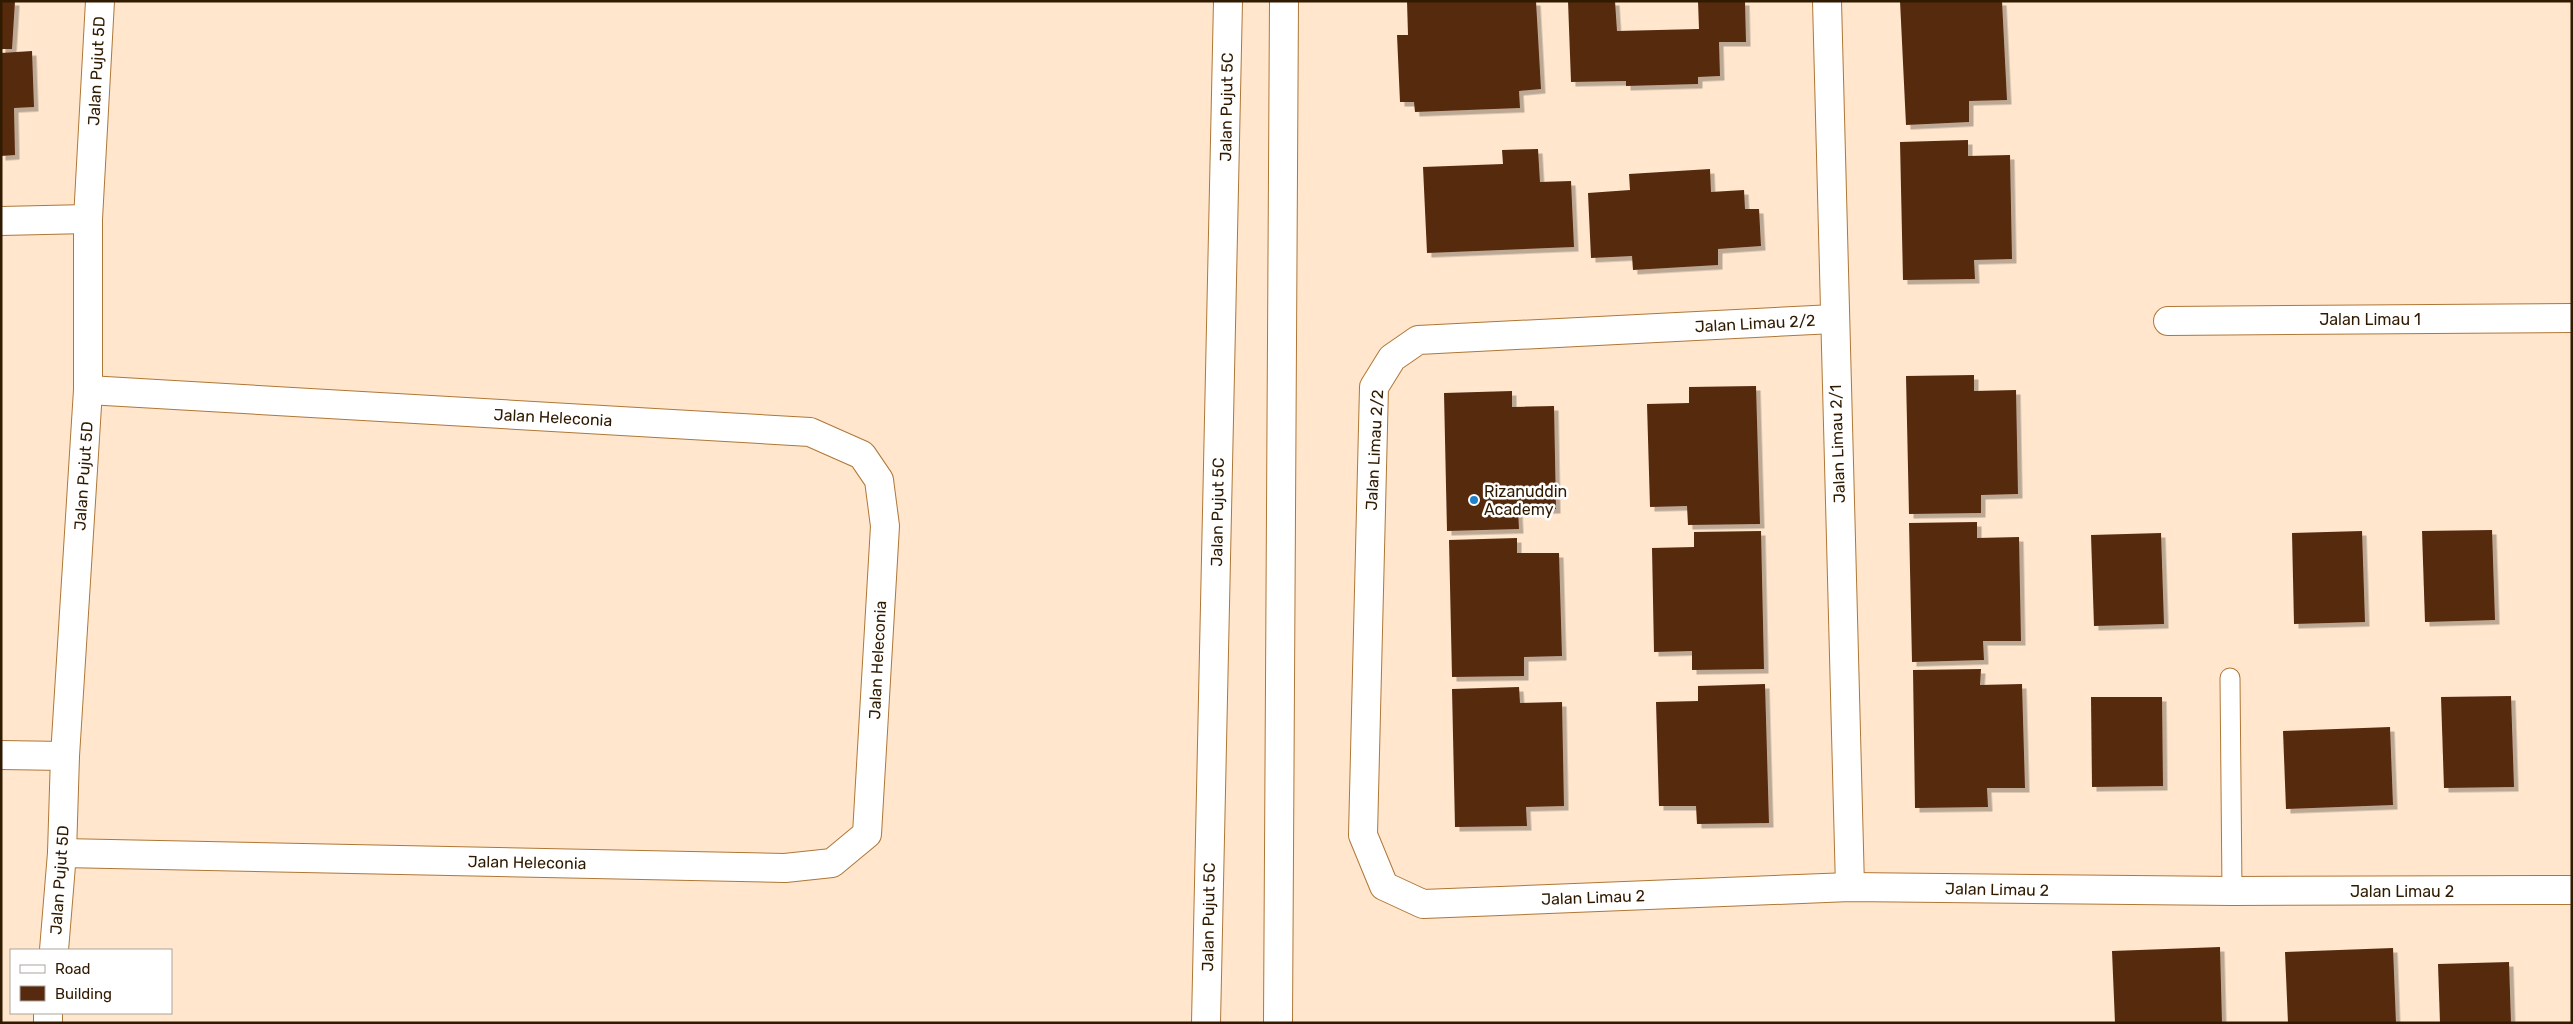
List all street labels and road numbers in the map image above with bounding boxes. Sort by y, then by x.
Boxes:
street label: Jalan Pujut 5D [84,16,109,126]
street label: Jalan Pujut 5C [1216,52,1237,162]
street label: Jalan Limau 1 [2319,310,2421,329]
street label: Jalan Limau 2/2 [1694,311,1816,336]
street label: Jalan Limau 2/1 [1826,384,1849,504]
street label: Jalan Limau 2/2 [1362,389,1387,511]
street label: Jalan Heleconia [493,405,613,430]
street label: Jalan Pujut 5D [70,421,97,531]
street label: Jalan Pujut 5C [1207,457,1228,567]
street label: Jalan Heleconia [865,600,890,720]
street label: Jalan Pujut 5D [46,825,73,935]
street label: Jalan Heleconia [467,852,587,873]
street label: Jalan Pujut 5C [1198,862,1219,972]
street label: Jalan Limau 2 [1945,879,2049,900]
street label: Jalan Limau 2 [2350,882,2454,901]
street label: Jalan Limau 2 [1541,886,1645,909]

